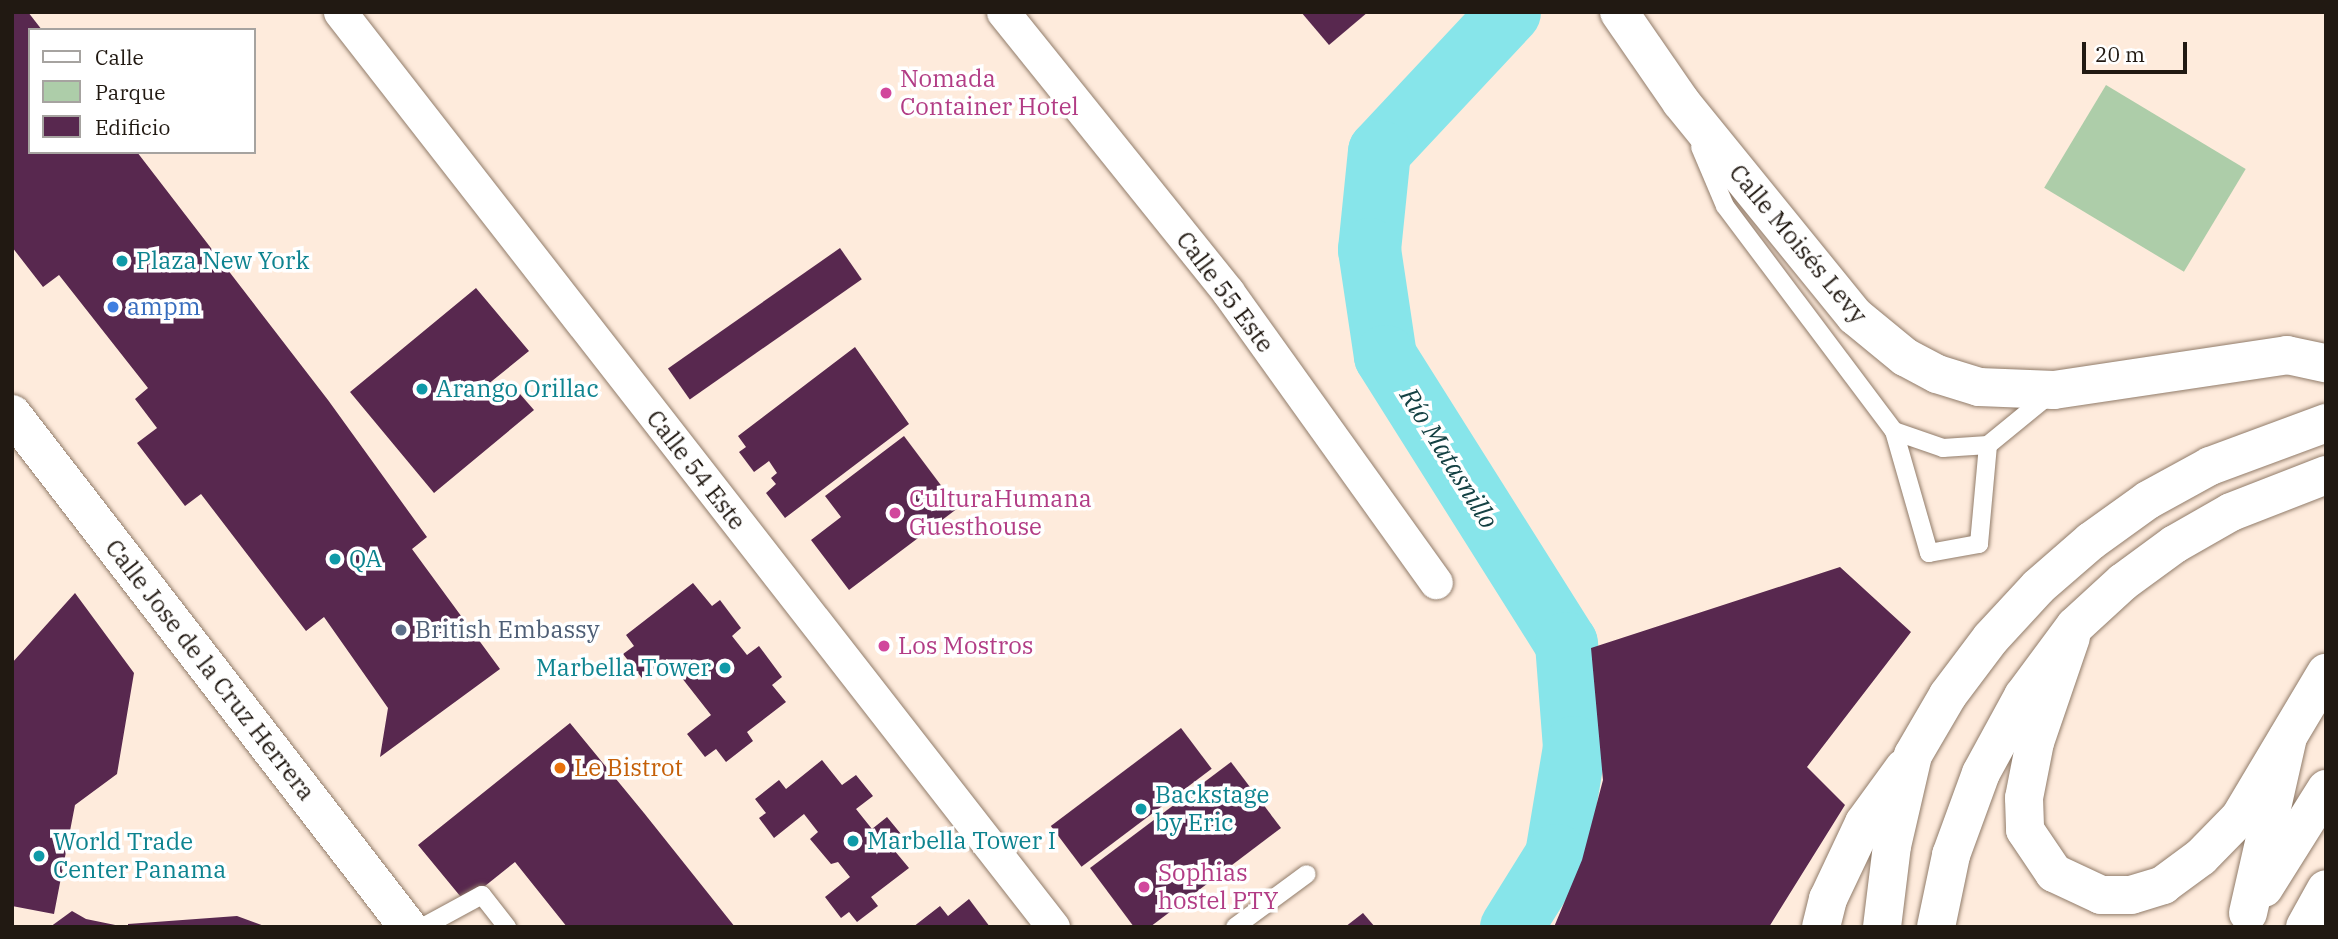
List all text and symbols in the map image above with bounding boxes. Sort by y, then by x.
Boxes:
legend [28,28,256,154]
scale bar [2086,28,2191,72]
text: 20 m [2095,40,2145,68]
text: Calle [95,43,144,71]
place label: Nomada Container Hotel [900,65,1079,121]
text: Parque [95,78,165,106]
marker: Nomada Container Hotel [878,85,894,101]
text: Edificio [95,113,170,141]
street label: Calle Moisés Levy [1723,159,1873,329]
street label: Calle 55 Este [1170,226,1280,358]
place label: Plaza New York [136,247,310,275]
marker: Plaza New York [114,253,130,269]
place label: ampm [127,293,201,321]
marker: ampm [105,299,121,315]
place label: Arango Orillac [436,375,599,403]
marker: Arango Orillac [414,381,430,397]
water label: Río Matasnillo [1393,382,1505,534]
street label: Calle 54 Este [640,404,752,536]
place label: CulturaHumana Guesthouse [909,485,1092,541]
marker: CulturaHumana Guesthouse [887,505,903,521]
street label: Calle Jose de la Cruz Herrera [99,534,321,806]
place label: QA [349,545,382,573]
marker: QA [327,551,343,567]
place label: British Embassy [415,616,599,644]
marker: British Embassy [393,622,409,638]
place label: Los Mostros [898,632,1033,660]
marker: Los Mostros [876,638,892,654]
place label: Marbella Tower [536,654,711,682]
marker: Marbella Tower [717,660,733,676]
place label: Le Bistrot [574,754,683,782]
marker: Le Bistrot [552,760,568,776]
place label: Backstage by Eric [1155,781,1269,837]
marker: Backstage by Eric [1133,801,1149,817]
place label: Marbella Tower I [867,827,1056,855]
place label: World Trade Center Panama [53,828,226,884]
marker: Marbella Tower I [845,833,861,849]
marker: World Trade Center Panama [31,848,47,864]
place label: Sophias hostel PTY [1158,859,1278,915]
marker: Sophias hostel PTY [1136,879,1152,895]

